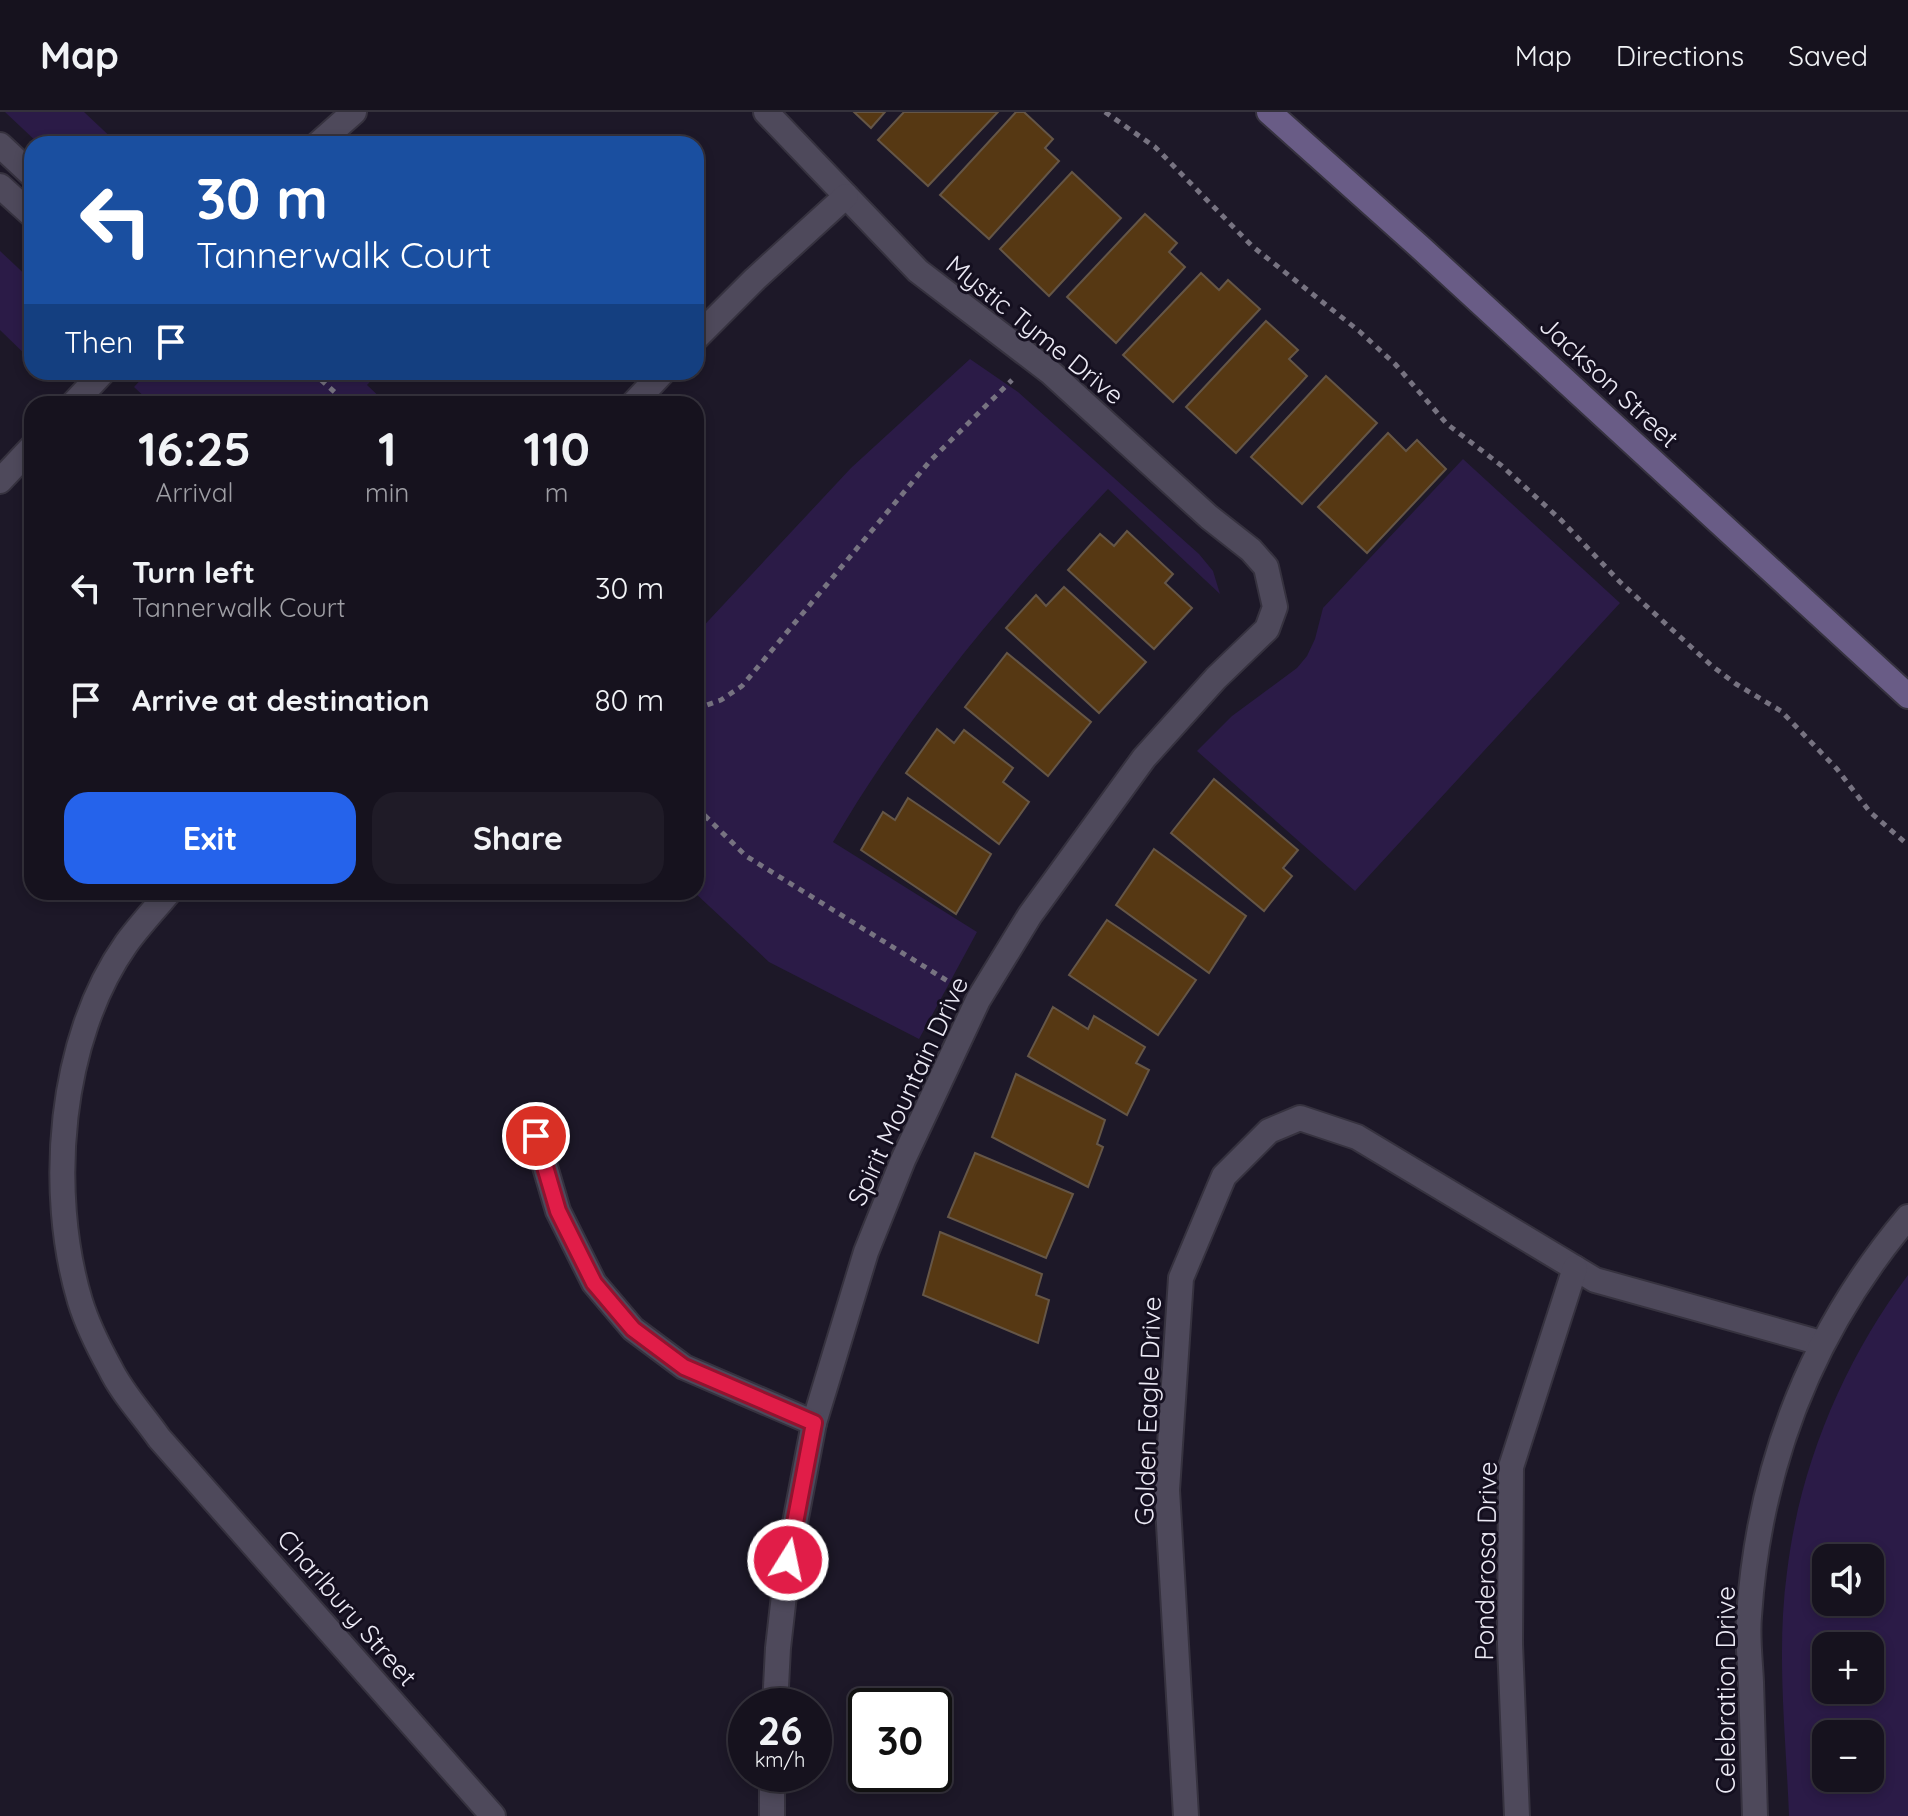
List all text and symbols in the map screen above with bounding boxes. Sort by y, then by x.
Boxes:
text: Map [40,31,119,79]
text: Map [1515,38,1572,73]
text: Directions [1616,38,1744,73]
text: Saved [1788,38,1868,73]
text: 30 m [196,163,328,233]
icon: left [64,168,168,272]
text: Tannerwalk Court [196,232,492,277]
street label: Mystic Tyme Drive [940,248,1131,411]
street label: Jackson Street [1533,309,1686,455]
icon: arrive [149,320,193,364]
text: Then [64,323,133,361]
text: 16:25 [138,418,251,478]
text: 1 [378,418,397,478]
text: 110 [523,418,590,478]
text: Arrival [156,476,233,509]
text: min [365,476,409,509]
text: m [545,476,569,509]
text: Turn left [132,553,255,591]
icon: left [64,566,108,610]
text: 30 m [595,569,664,607]
text: Tannerwalk Court [132,591,346,624]
icon: arrive [64,678,108,722]
text: Arrive at destination [132,681,430,719]
text: 80 m [594,681,664,719]
button: Exit [64,792,356,884]
button: Share [372,792,664,884]
street label: Spirit Mountain Drive [840,971,975,1211]
pin [502,1102,570,1170]
icon: arrive [514,1114,558,1158]
street label: Golden Eagle Drive [1127,1296,1168,1526]
street label: Ponderosa Drive [1467,1461,1504,1661]
position arrow [746,1518,830,1602]
street label: Charlbury Street [270,1523,424,1693]
map controls [1812,1544,1884,1792]
button: sound [1812,1544,1884,1616]
street label: Celebration Drive [1709,1586,1742,1794]
button: + [1812,1632,1884,1704]
speed limit sign: 30 [848,1688,952,1792]
text: 26 [758,1705,802,1755]
button: − [1812,1720,1884,1792]
text: km/h [755,1747,805,1772]

